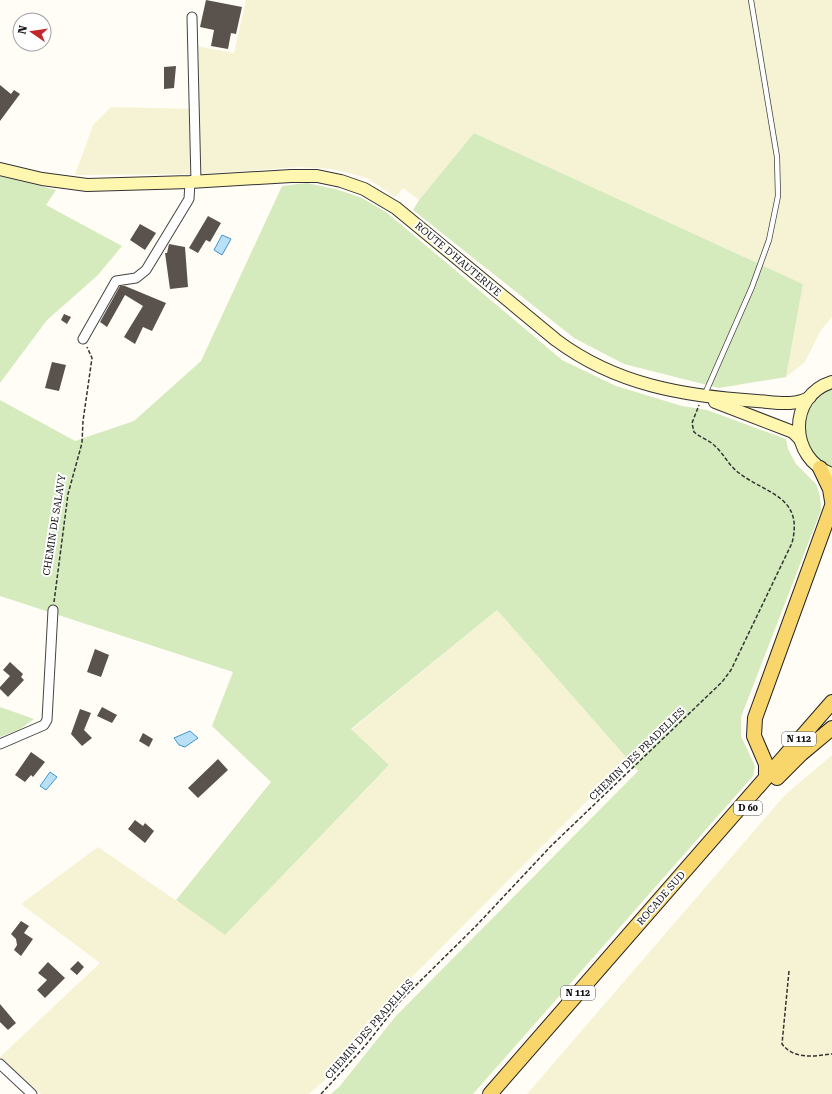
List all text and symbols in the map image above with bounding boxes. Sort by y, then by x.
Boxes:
north arrow [12,12,52,52]
text: N [15,24,30,35]
street label: ROUTE D'HAUTERIVE [413,220,503,298]
street label: CHEMIN DE SALAVY [41,474,67,576]
street label: CHEMIN DES PRADELLES [587,705,687,803]
road number: N 112 [782,732,816,746]
road number: D 60 [734,801,762,815]
street label: ROCADE SUD [635,869,687,927]
street label: CHEMIN DES PRADELLES [323,977,415,1081]
road number: N 112 [561,986,595,1000]

